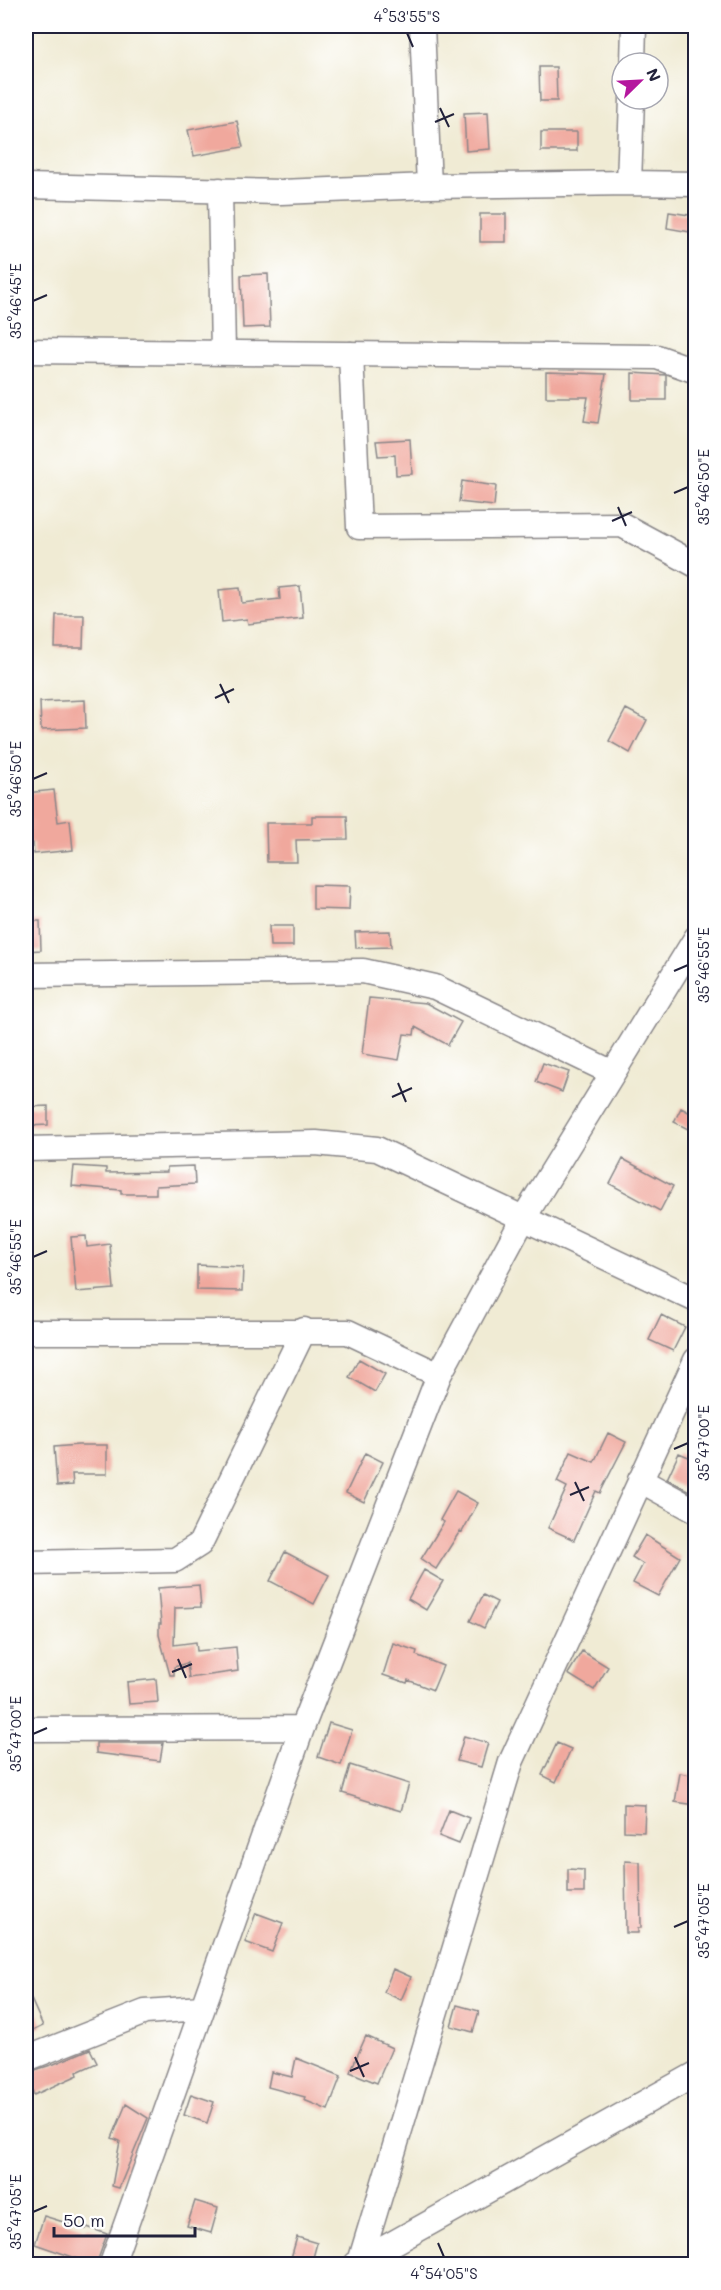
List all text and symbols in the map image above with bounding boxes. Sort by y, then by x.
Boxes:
text: 4°53'55"S [374,6,440,26]
north arrow [610,51,670,111]
text: N [642,65,666,85]
text: 35°46'45"E [5,263,25,339]
text: 35°46'50"E [693,448,713,525]
text: 35°46'50"E [5,740,25,817]
text: 35°46'55"E [693,927,713,1003]
text: 35°46'55"E [5,1219,25,1295]
text: 35°47'00"E [693,1405,713,1481]
text: 35°47'00"E [5,1696,25,1772]
text: 35°47'05"E [693,1883,713,1959]
text: 35°47'05"E [5,2174,25,2250]
scale bar [54,2200,195,2238]
text: 50 m [63,2208,105,2232]
text: 4°54'05"S [410,2263,478,2283]

